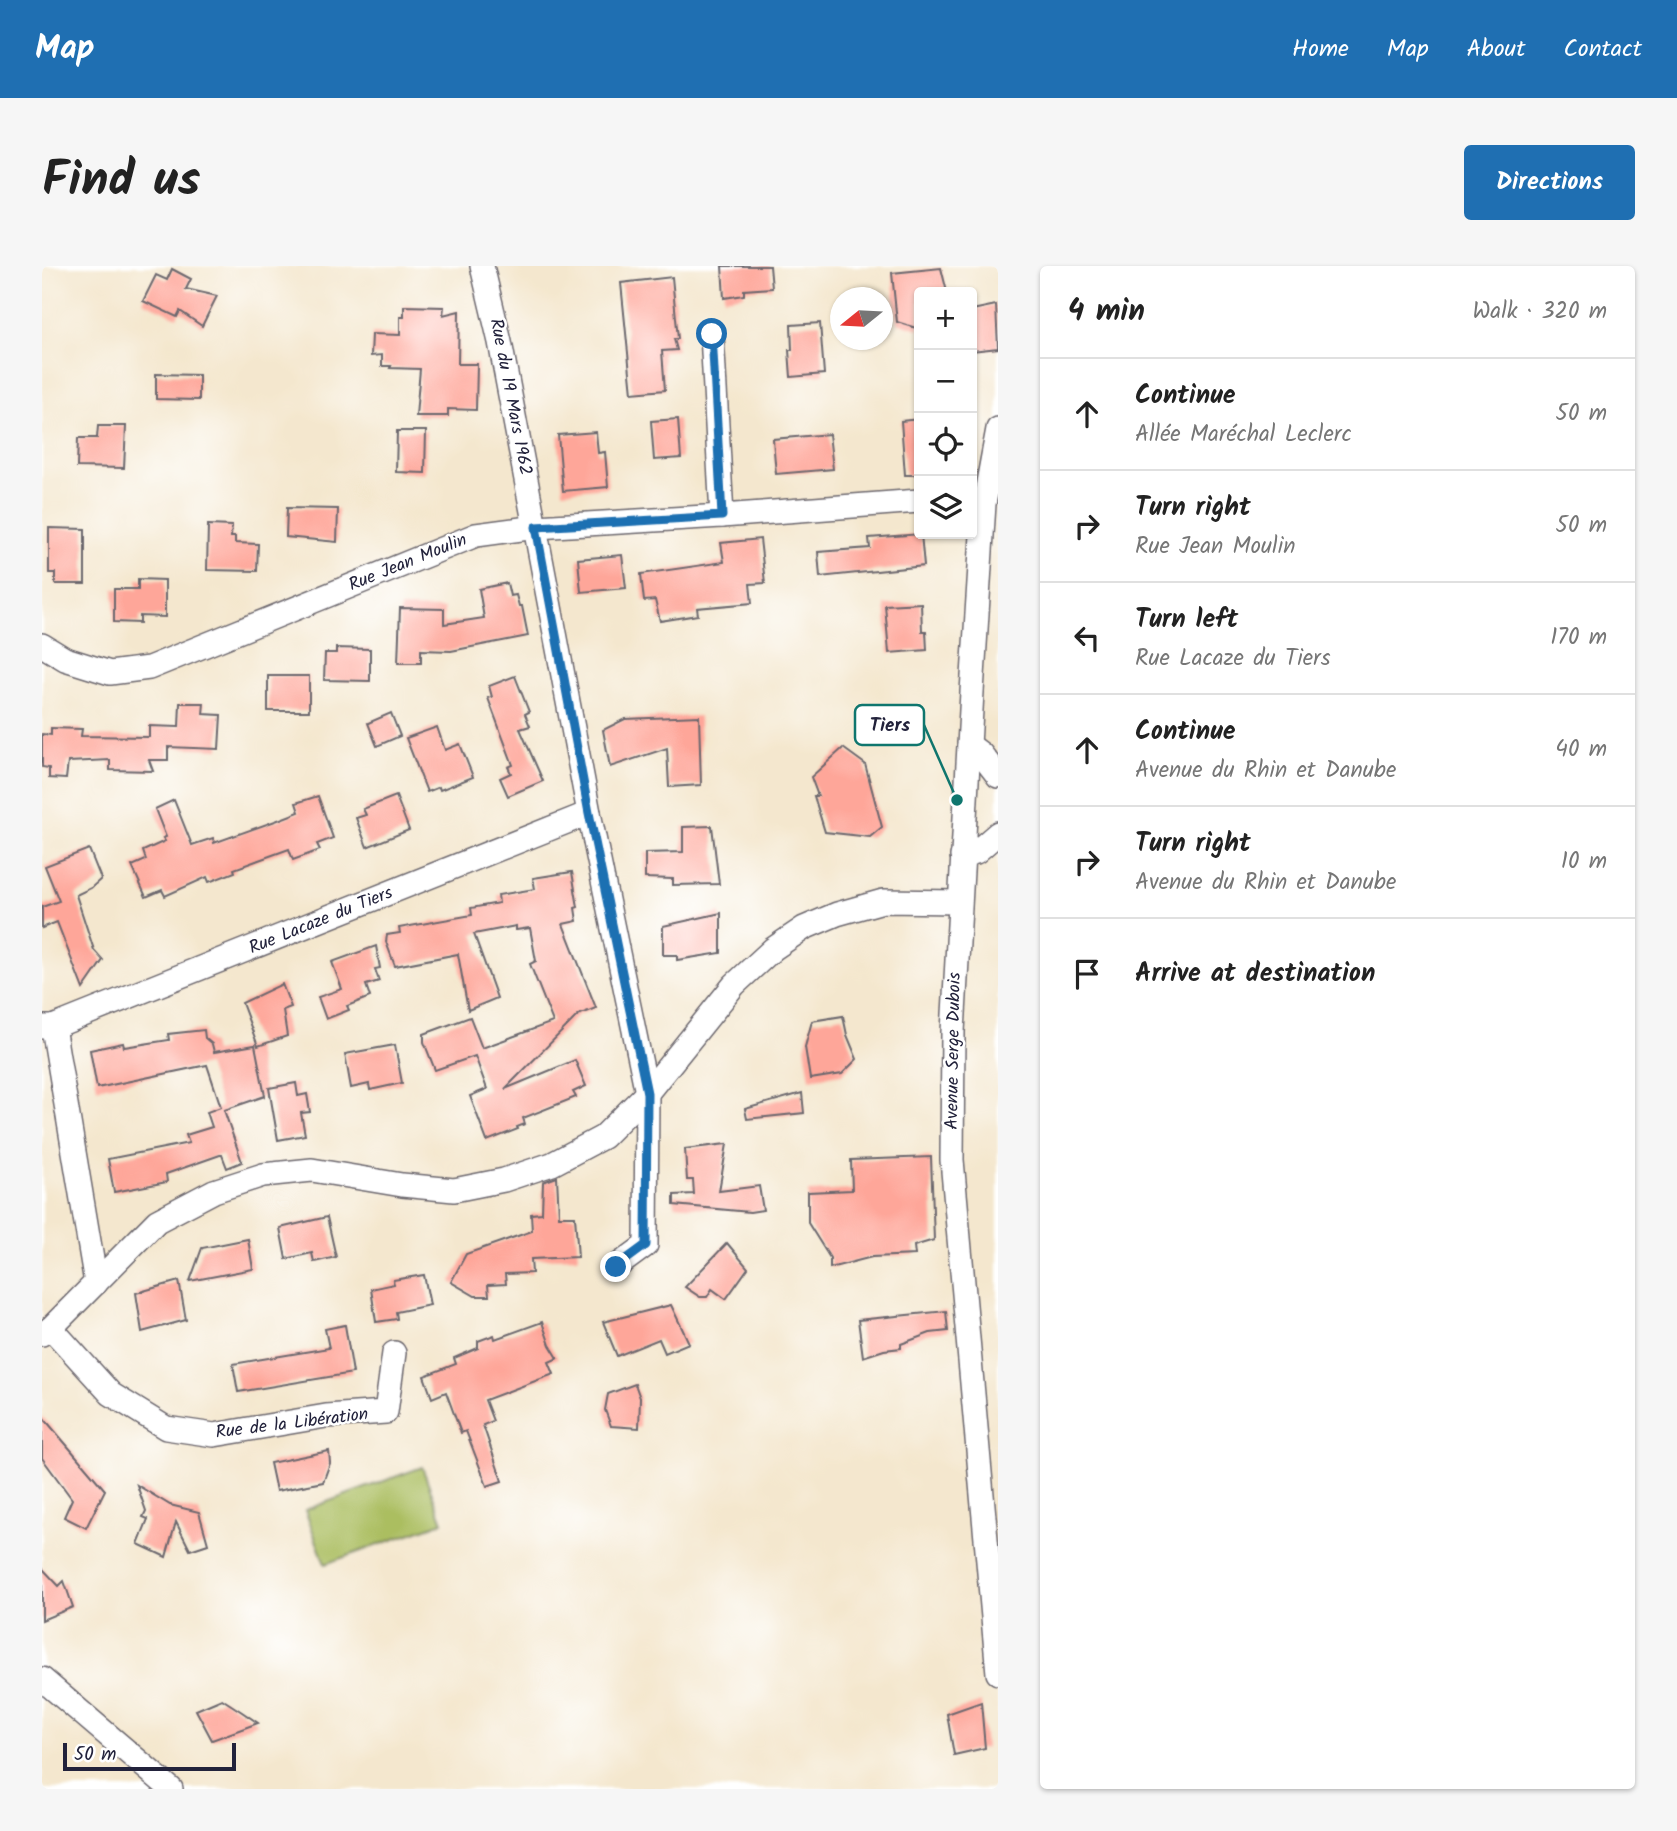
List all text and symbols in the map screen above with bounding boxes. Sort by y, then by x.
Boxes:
text: Map [35,23,95,76]
text: Home [1292,30,1349,69]
text: Map [1387,30,1429,69]
text: About [1467,30,1525,69]
text: Contact [1563,30,1642,69]
text: Find us [42,143,200,221]
button: Directions [1464,145,1635,220]
north arrow [830,287,893,350]
map controls [914,287,977,539]
button: + [914,287,977,350]
text: 4 min [1068,288,1145,336]
text: Walk · 320 m [1472,294,1607,330]
street label: Rue du 19 Mars 1962 [481,316,539,478]
route start [696,318,727,349]
button: − [914,350,977,413]
text: Continue [1135,375,1236,417]
icon: ahead [1068,395,1106,433]
text: 50 m [1556,396,1607,432]
button: locate [914,413,977,476]
text: Allée Maréchal Leclerc [1135,417,1352,453]
button: layers [914,476,977,539]
text: Turn right [1135,487,1251,529]
icon: right [1068,507,1106,545]
text: 50 m [1556,508,1607,544]
street label: Rue Jean Moulin [344,526,472,600]
text: Rue Jean Moulin [1135,529,1295,565]
text: Turn left [1135,599,1238,641]
icon: left [1068,619,1106,657]
text: 170 m [1550,620,1607,656]
text: Rue Lacaze du Tiers [1135,641,1330,677]
callout: Tiers [855,705,924,745]
text: Tiers [870,711,910,741]
text: Continue [1135,711,1236,753]
icon: ahead [1068,731,1106,769]
text: 40 m [1555,732,1607,768]
text: Avenue du Rhin et Danube [1135,753,1396,789]
text: Turn right [1135,823,1251,865]
icon: right [1068,843,1106,881]
text: 10 m [1561,844,1607,880]
text: Avenue du Rhin et Danube [1135,865,1396,901]
street label: Rue Lacaze du Tiers [245,879,398,963]
text: Arrive at destination [1135,953,1375,995]
icon: arrive [1068,955,1106,993]
street label: Avenue Serge Dubois [938,972,970,1130]
route end [600,1251,631,1282]
street label: Rue de la Libération [214,1400,370,1448]
scale bar [63,1740,236,1772]
text: 50 m [74,1740,116,1770]

